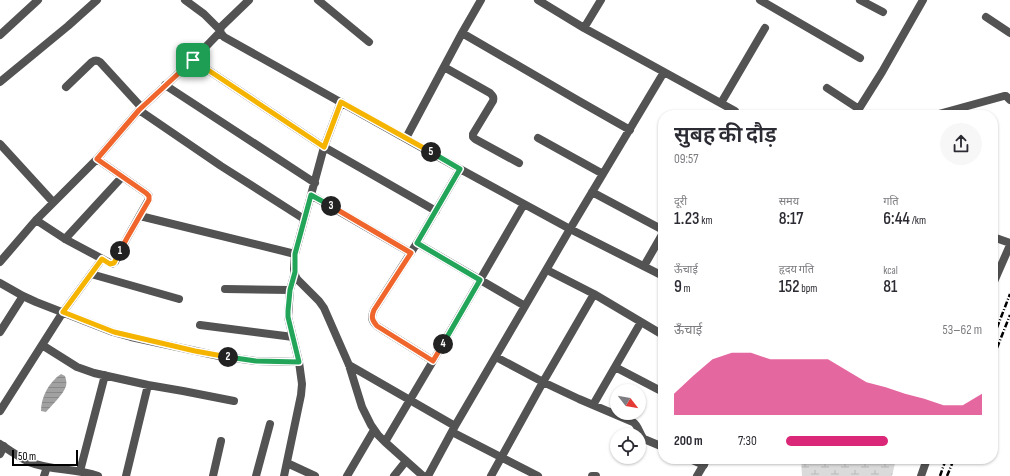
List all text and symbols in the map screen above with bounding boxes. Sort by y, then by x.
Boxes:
pin [176,43,210,77]
icon: arrive [182,49,204,71]
text: सुबह की दौड़ [674,122,776,149]
button: share [940,123,982,165]
pin: 5 [421,142,441,162]
text: 5 [429,145,433,158]
text: 09:57 [674,151,698,167]
text: दूरी [674,195,687,208]
text: समय [779,195,799,208]
text: गति [883,195,899,208]
pin: 3 [321,196,341,216]
text: 3 [329,199,333,212]
text: 1.23 [674,209,700,229]
text: 8:17 [779,209,803,229]
text: 6:44 [883,209,910,229]
text: km [700,214,713,227]
text: /km [910,214,926,227]
pin: 1 [110,241,130,261]
text: 1 [118,244,122,257]
text: ऊँचाई [674,263,698,276]
text: हृदय गति [779,263,814,276]
text: kcal [883,264,898,277]
text: 9 [674,277,682,297]
text: 152 [779,277,799,297]
text: 81 [883,277,897,297]
text: m [682,282,691,295]
text: bpm [799,282,817,295]
text: ऊँचाई [674,322,702,338]
text: 53–62 m [943,322,982,338]
pin: 4 [433,334,453,354]
text: 4 [440,337,446,350]
pin: 2 [218,347,238,367]
text: 2 [226,350,230,363]
north arrow [610,384,646,420]
map controls [610,384,646,464]
button: locate [610,428,646,464]
text: 200 m [674,433,703,449]
text: 7:30 [738,433,757,449]
scale bar [12,448,78,467]
text: 50 m [18,450,36,463]

